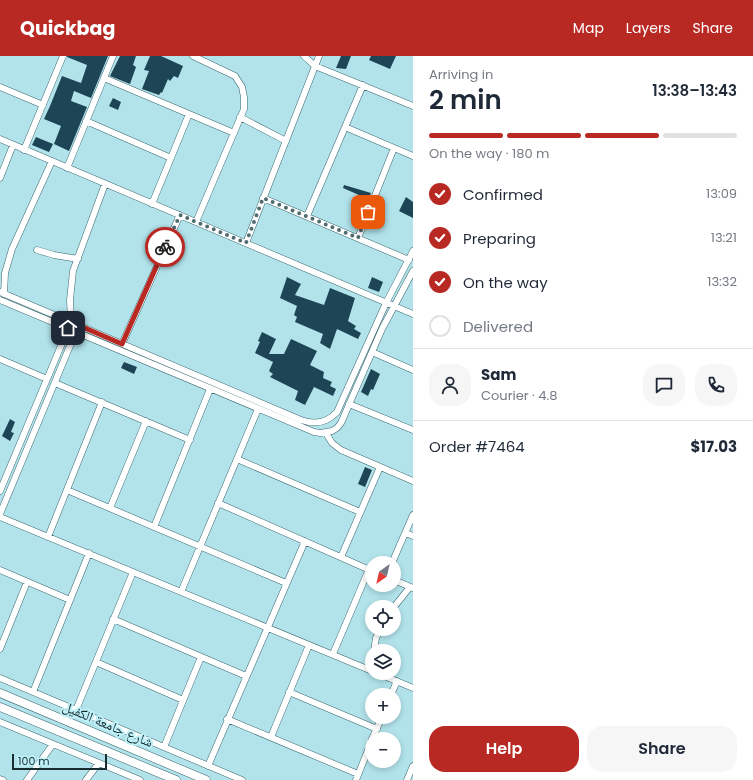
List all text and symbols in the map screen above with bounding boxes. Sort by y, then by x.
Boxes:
text: Quickbag [20,15,115,42]
text: Map [573,18,604,38]
text: Layers [626,18,670,38]
text: Share [692,18,733,38]
text: Arriving in [429,65,493,84]
text: 13:38–13:43 [652,80,737,101]
text: 2 min [429,82,502,118]
text: On the way · 180 m [429,144,549,163]
icon: check [429,183,451,205]
text: Confirmed [463,184,543,205]
text: 13:09 [706,184,737,203]
pin [351,195,385,229]
icon: bag [357,201,379,223]
courier [145,227,185,267]
icon: check [429,227,451,249]
text: Preparing [463,228,536,249]
text: 13:21 [711,228,737,247]
icon: bike [154,236,176,258]
icon: check [429,271,451,293]
text: On the way [463,272,548,293]
text: 13:32 [707,272,737,291]
pin [51,311,85,345]
text: Delivered [463,316,533,337]
icon: home [57,317,79,339]
button: person [429,364,471,406]
text: Sam [481,364,516,385]
button: chat [643,364,685,406]
button: phone [695,364,737,406]
text: Courier · 4.8 [481,386,557,405]
text: Order #7464 [429,436,525,457]
text: $17.03 [690,436,737,457]
north arrow [365,556,401,592]
map controls [365,556,401,768]
button: locate [365,600,401,636]
button: layers [365,644,401,680]
button: + [365,688,401,724]
street label: شارع جامعة الكفيل [60,696,156,752]
button: Help [429,726,579,772]
button: Share [587,726,737,772]
button: − [365,732,401,768]
scale bar [12,752,107,771]
text: 100 m [18,753,50,769]

